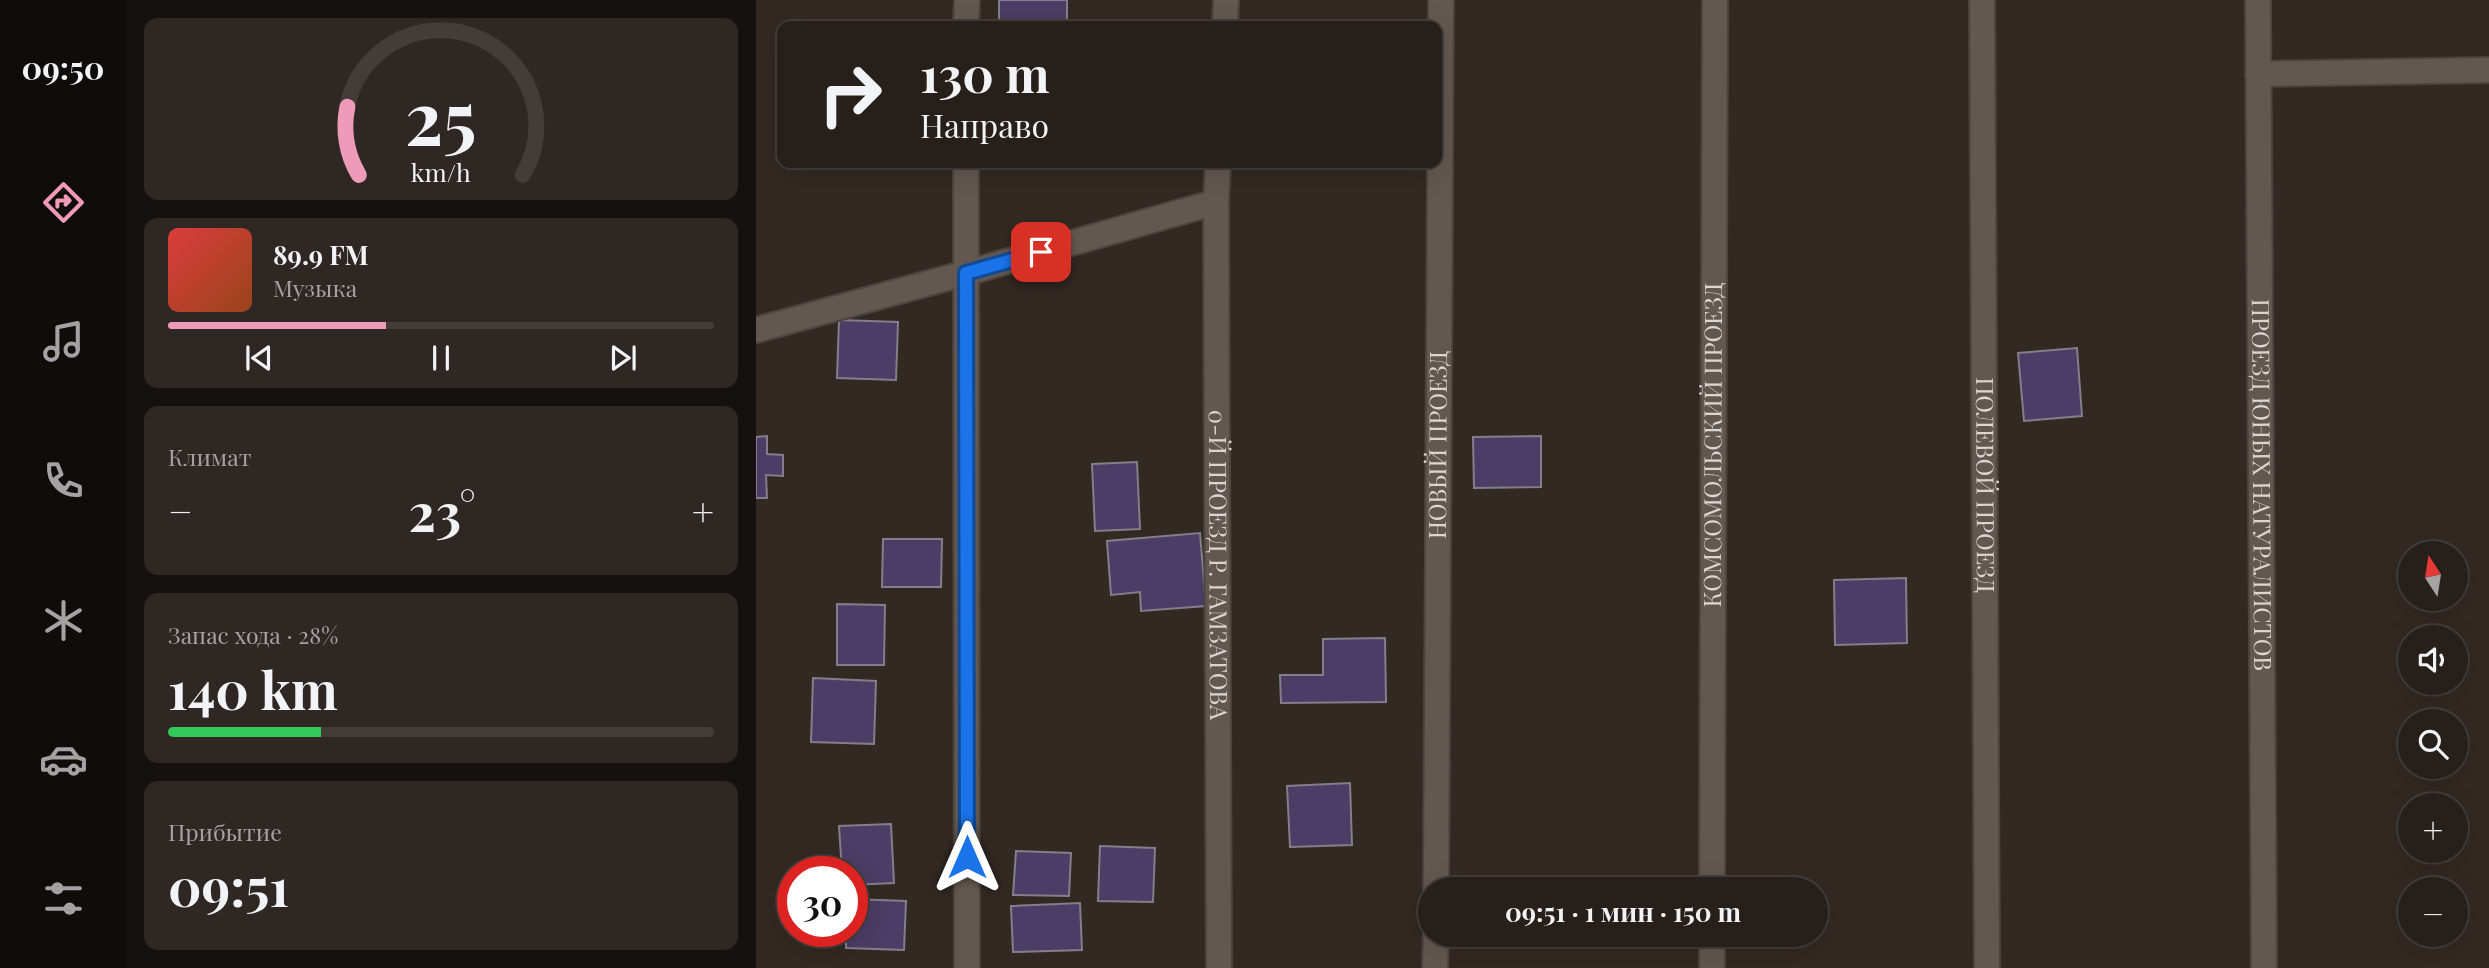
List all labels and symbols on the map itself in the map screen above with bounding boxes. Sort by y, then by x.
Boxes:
pin [1011,222,1071,282]
street label: КОМСОМОЛЬСКИЙ ПРОЕЗД [1695,283,1728,607]
street label: ПРОЕЗД ЮНЫХ НАТУРАЛИСТОВ [2246,299,2280,671]
street label: НОВЫЙ ПРОЕЗД [1420,351,1453,539]
street label: ПОЛЕВОЙ ПРОЕЗД [1970,377,2003,593]
street label: 0-Й ПРОЕЗД Р. ГАМЗАТОВА [1203,410,1236,721]
north arrow [2398,541,2468,611]
position arrow [930,820,1004,894]
speed limit sign: 30 [777,856,868,947]

